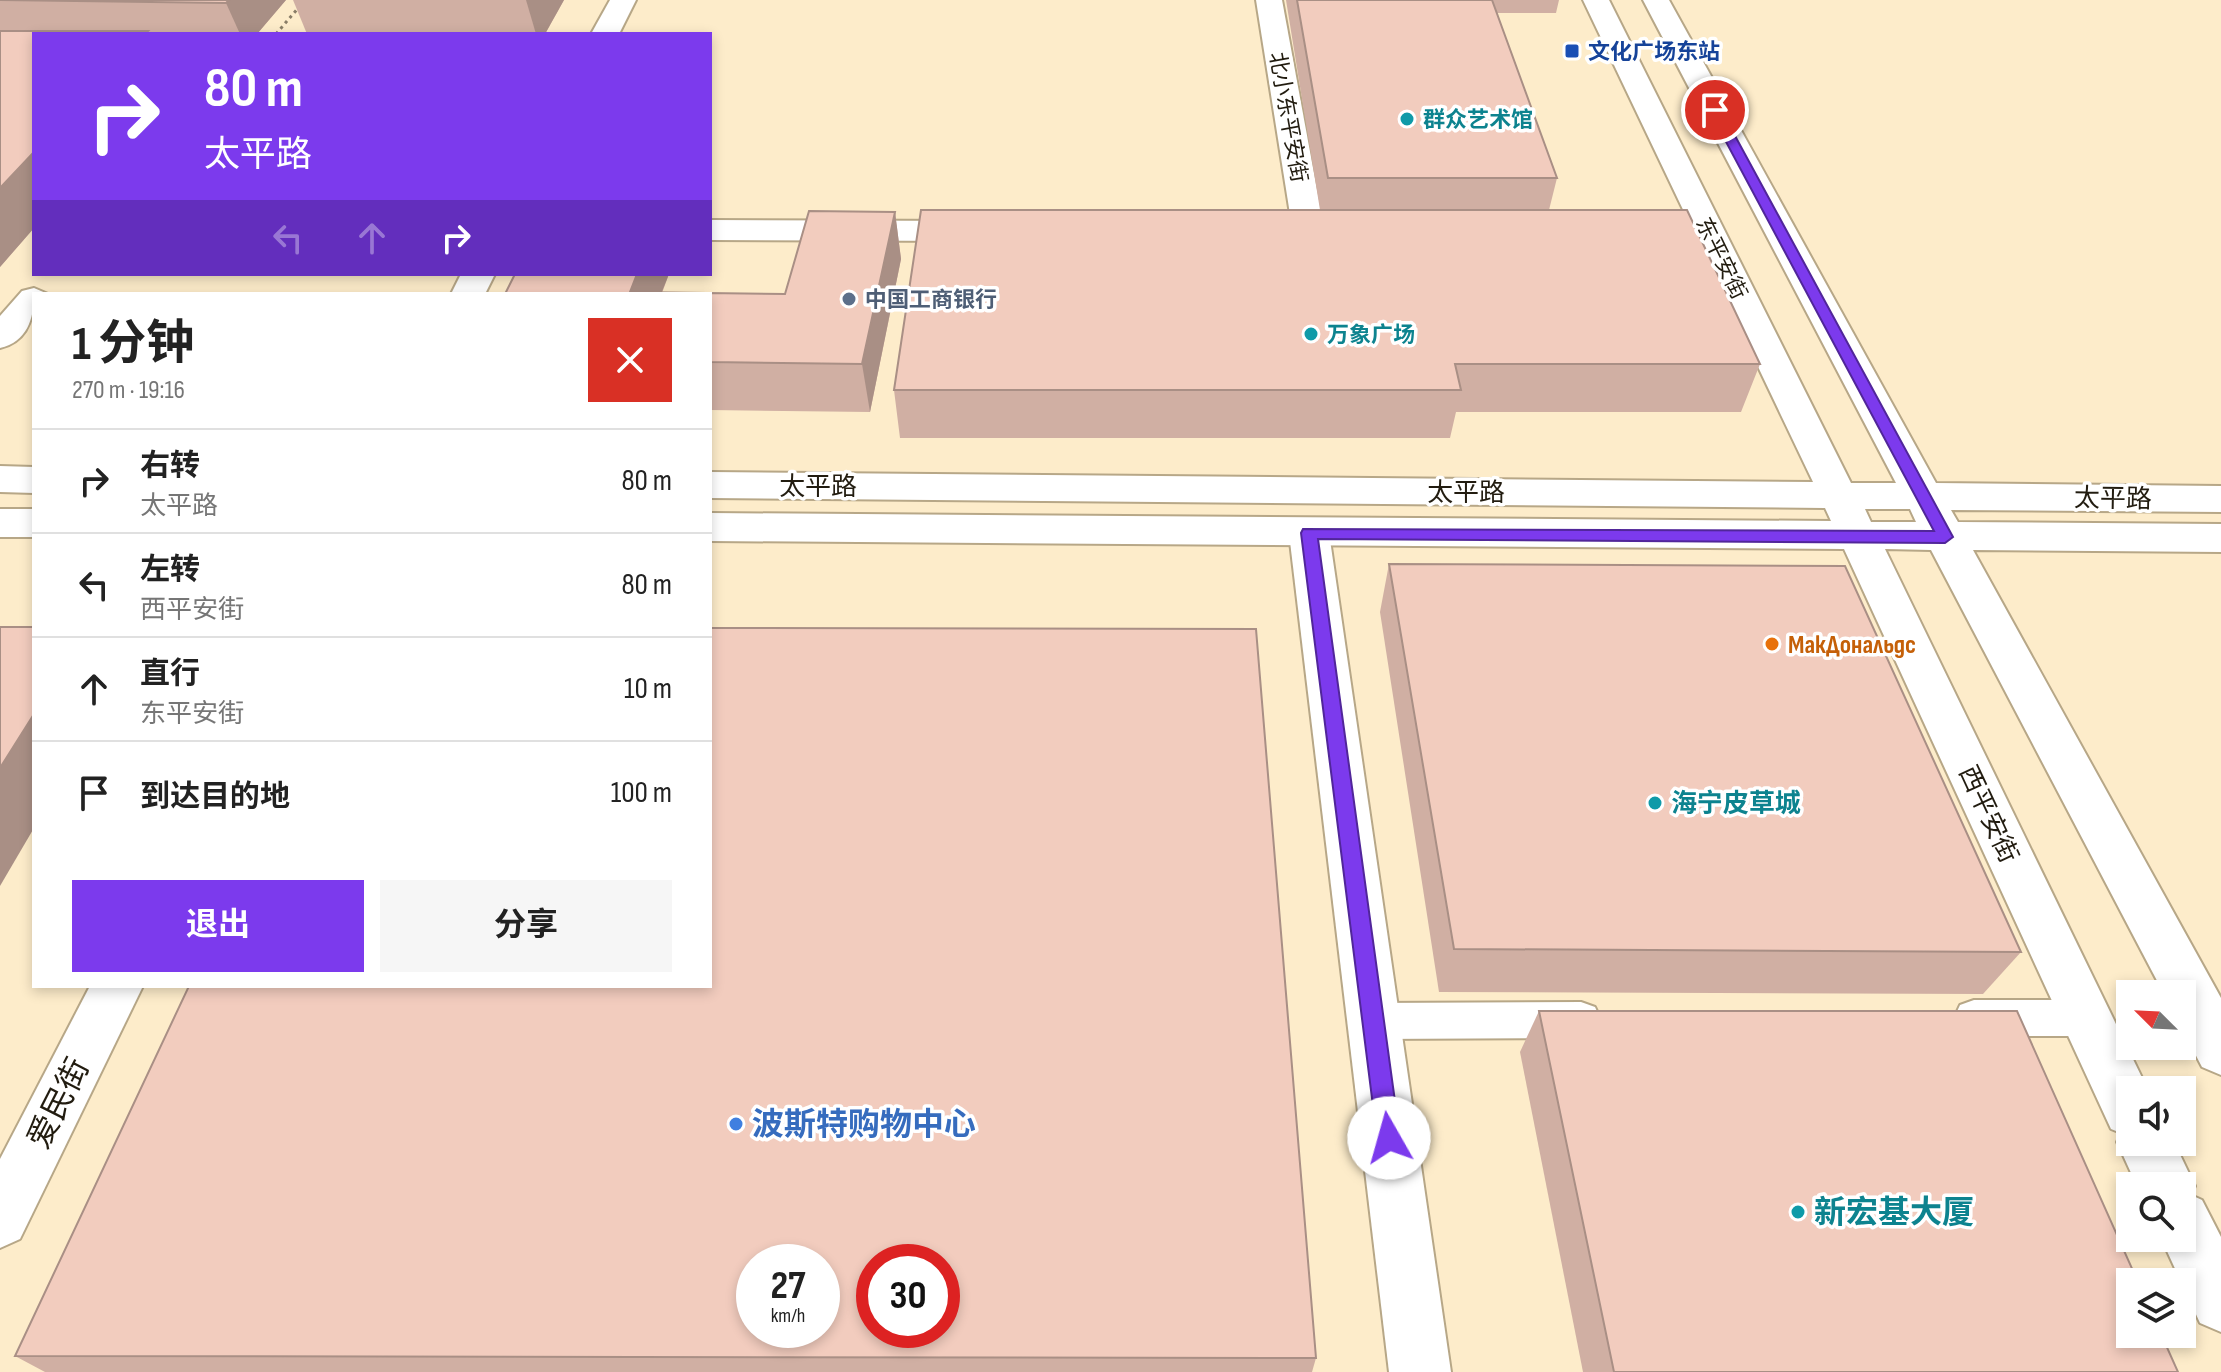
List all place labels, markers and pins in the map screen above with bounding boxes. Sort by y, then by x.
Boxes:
place label: 文化广场东站 [1588,39,1720,66]
marker: 文化广场东站 [1563,42,1581,60]
pin [1681,76,1749,144]
place label: 群众艺术馆 [1423,107,1533,134]
marker: 群众艺术馆 [1398,110,1416,128]
place label: 中国工商银行 [865,287,997,314]
marker: 中国工商银行 [840,290,858,308]
place label: 万象广场 [1327,322,1415,349]
marker: 万象广场 [1302,325,1320,343]
place label: МакДональдс [1788,630,1916,661]
marker: МакДональдс [1763,635,1781,653]
place label: 海宁皮草城 [1671,789,1801,820]
marker: 海宁皮草城 [1646,794,1664,812]
place label: 波斯特购物中心 [752,1106,976,1145]
marker: 波斯特购物中心 [727,1115,745,1133]
place label: 新宏基大厦 [1814,1194,1974,1233]
marker: 新宏基大厦 [1789,1203,1807,1221]

